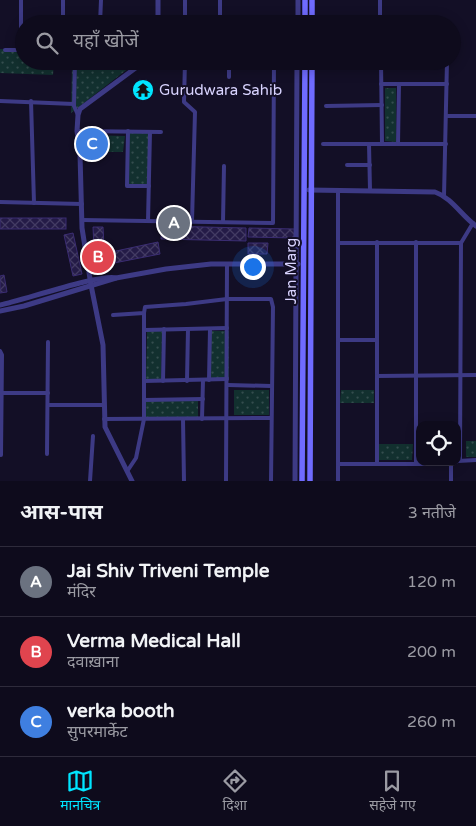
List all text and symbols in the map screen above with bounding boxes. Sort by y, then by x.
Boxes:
search box [15,15,461,70]
icon: search [33,29,61,57]
text: यहाँ खोजें [73,30,139,52]
temple icon: Gurudwara Sahib [131,78,155,102]
place label: Gurudwara Sahib [159,81,282,99]
pin: C [76,125,108,163]
pin: A [158,204,190,242]
pin: B [82,238,114,276]
street label: Jan Marg [282,238,300,304]
your location [240,254,266,280]
map controls [416,421,461,466]
button: locate [416,421,461,466]
text: आस-पास [20,500,103,525]
text: 3 नतीजे [408,503,456,523]
text: Jai Shiv Triveni Temple [67,560,269,582]
text: A [30,572,42,592]
text: 120 m [407,572,456,592]
text: मंदिर [67,582,96,602]
text: Verma Medical Hall [67,630,241,652]
text: B [30,642,42,662]
text: 200 m [407,642,456,662]
text: दवाख़ाना [67,652,119,672]
text: verka booth [67,700,175,722]
text: C [30,712,42,732]
text: 260 m [407,712,456,732]
text: सुपरमार्केट [67,722,128,742]
tab: मानचित्र [60,767,100,816]
tab: दिशा [221,767,249,816]
tab: सहेजे गए [369,767,416,816]

